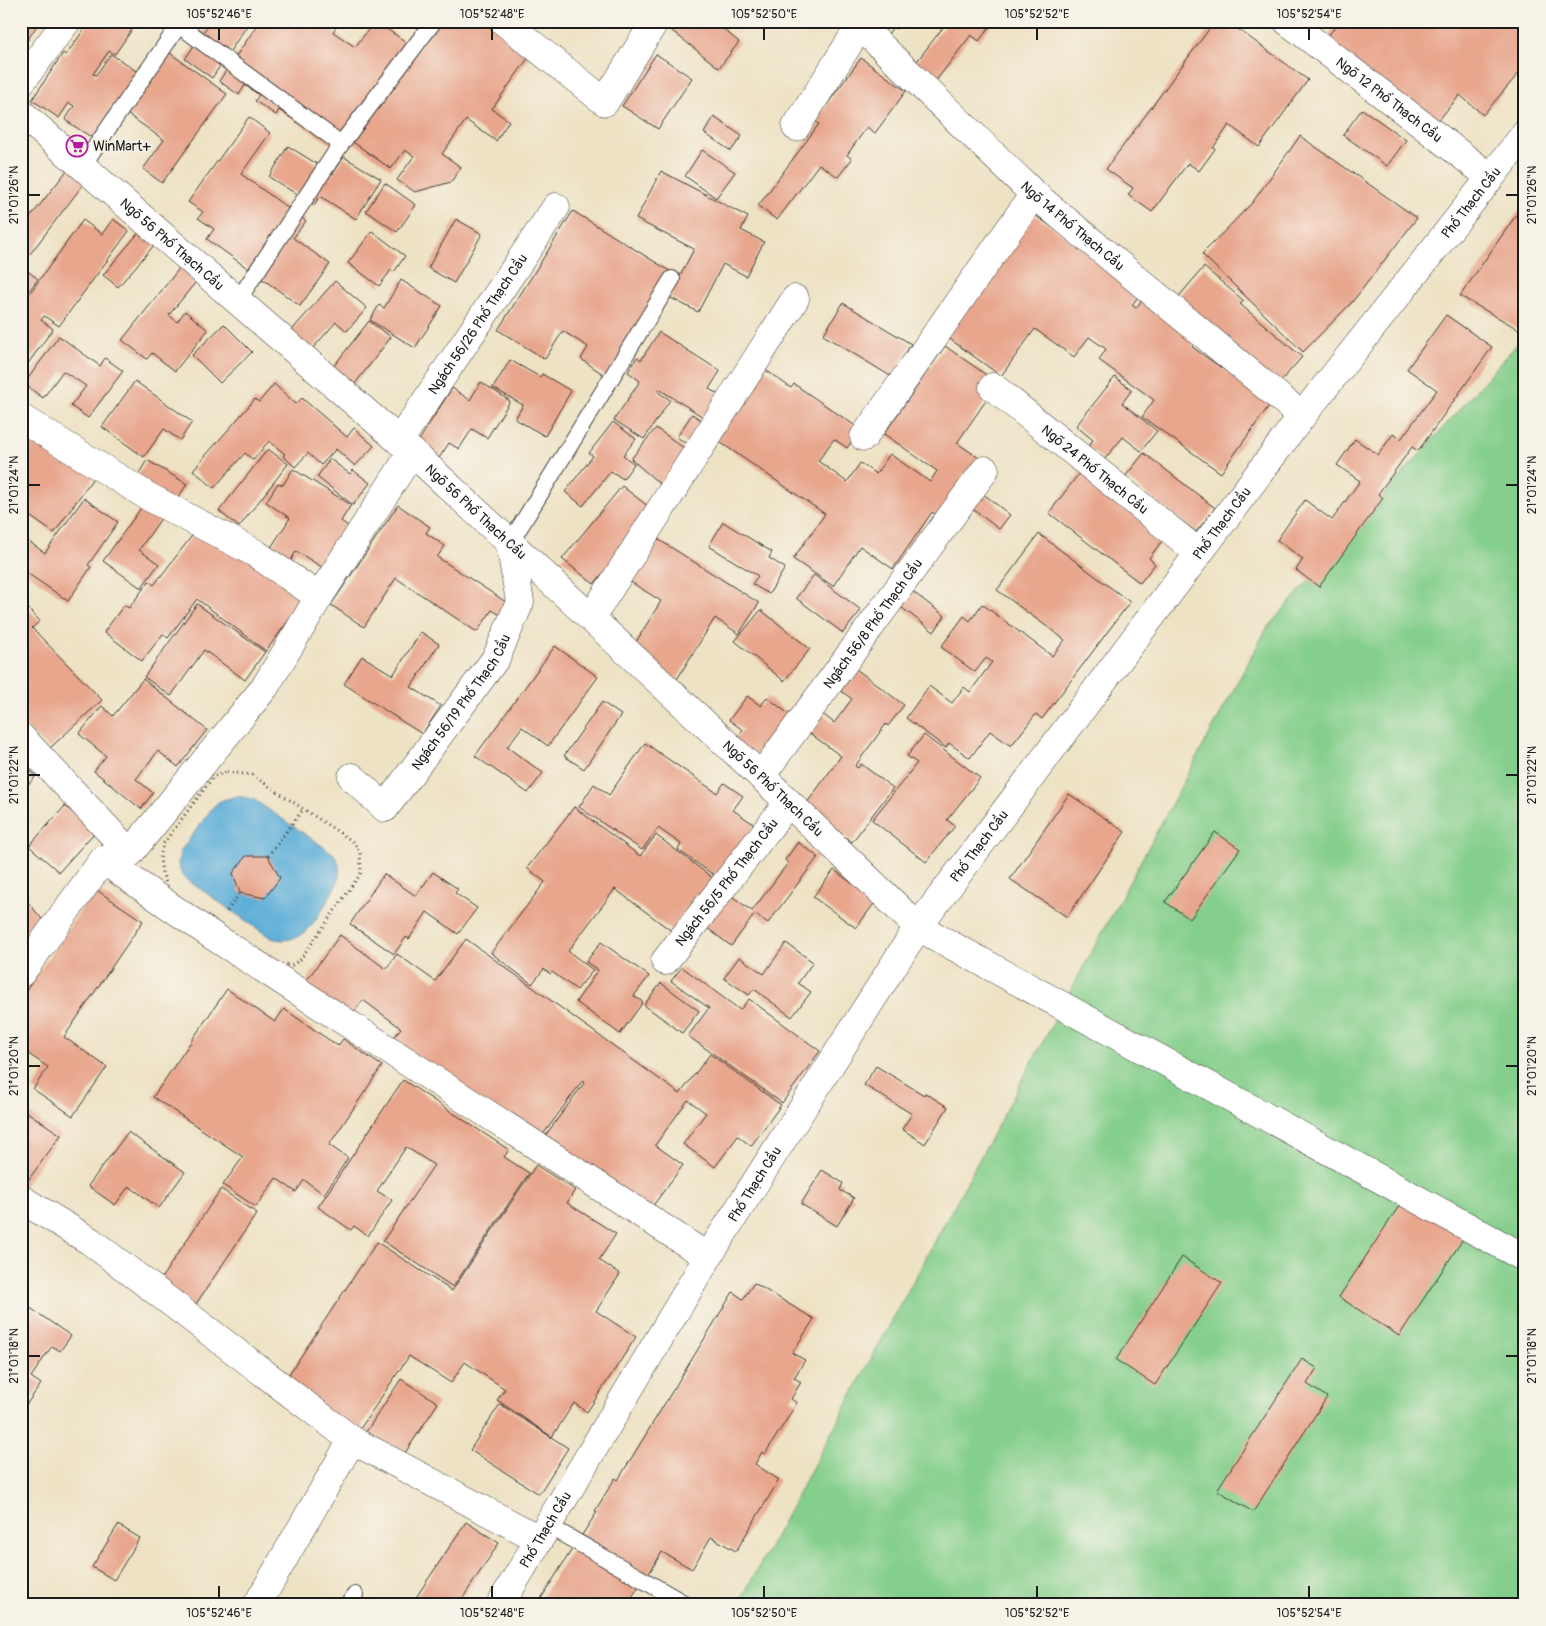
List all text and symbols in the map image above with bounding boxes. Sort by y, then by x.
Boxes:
text: 105°52'46"E [186,7,252,22]
text: 105°52'48"E [460,7,524,22]
text: 105°52'50"E [731,7,797,22]
text: 105°52'52"E [1005,7,1069,22]
text: 105°52'54"E [1277,7,1341,22]
street label: Ngõ 12 Phố Thạch Cầu [1333,53,1446,146]
supermarket icon: WinMart+ [65,134,89,158]
place label: WinMart+ [93,138,151,155]
street label: Phố Thạch Cầu [1437,163,1504,242]
text: 21°01'26"N [7,166,22,224]
text: 21°01'26"N [1525,166,1540,224]
street label: Ngõ 14 Phố Thạch Cầu [1017,178,1128,274]
street label: Ngõ 56 Phố Thạch Cầu [117,194,228,294]
street label: Ngách 56/26 Phố Thạch Cầu [424,250,531,397]
street label: Ngõ 24 Phố Thạch Cầu [1038,421,1152,517]
text: 21°01'24"N [7,456,22,514]
text: 21°01'24"N [1525,456,1540,514]
street label: Ngõ 56 Phố Thạch Cầu [422,460,530,563]
street label: Phố Thạch Cầu [1189,483,1254,562]
street label: Ngách 56/8 Phố Thạch Cầu [819,555,926,692]
street label: Ngách 56/19 Phố Thạch Cầu [408,631,514,773]
street label: Ngõ 56 Phố Thạch Cầu [719,737,827,840]
text: 21°01'22"N [7,746,22,804]
text: 21°01'22"N [1525,746,1540,804]
street label: Phố Thạch Cầu [946,806,1012,885]
street label: Ngách 56/5 Phố Thạch Cầu [671,815,781,949]
text: 21°01'20"N [7,1036,22,1096]
text: 21°01'20"N [1525,1036,1540,1096]
street label: Phố Thạch Cầu [724,1143,785,1225]
text: 21°01'18"N [7,1328,22,1384]
text: 21°01'18"N [1525,1328,1540,1384]
street label: Phố Thạch Cầu [516,1488,575,1571]
text: 105°52'46"E [186,1606,252,1621]
text: 105°52'48"E [460,1606,524,1621]
text: 105°52'50"E [731,1606,797,1621]
text: 105°52'52"E [1005,1606,1069,1621]
text: 105°52'54"E [1277,1606,1341,1621]

